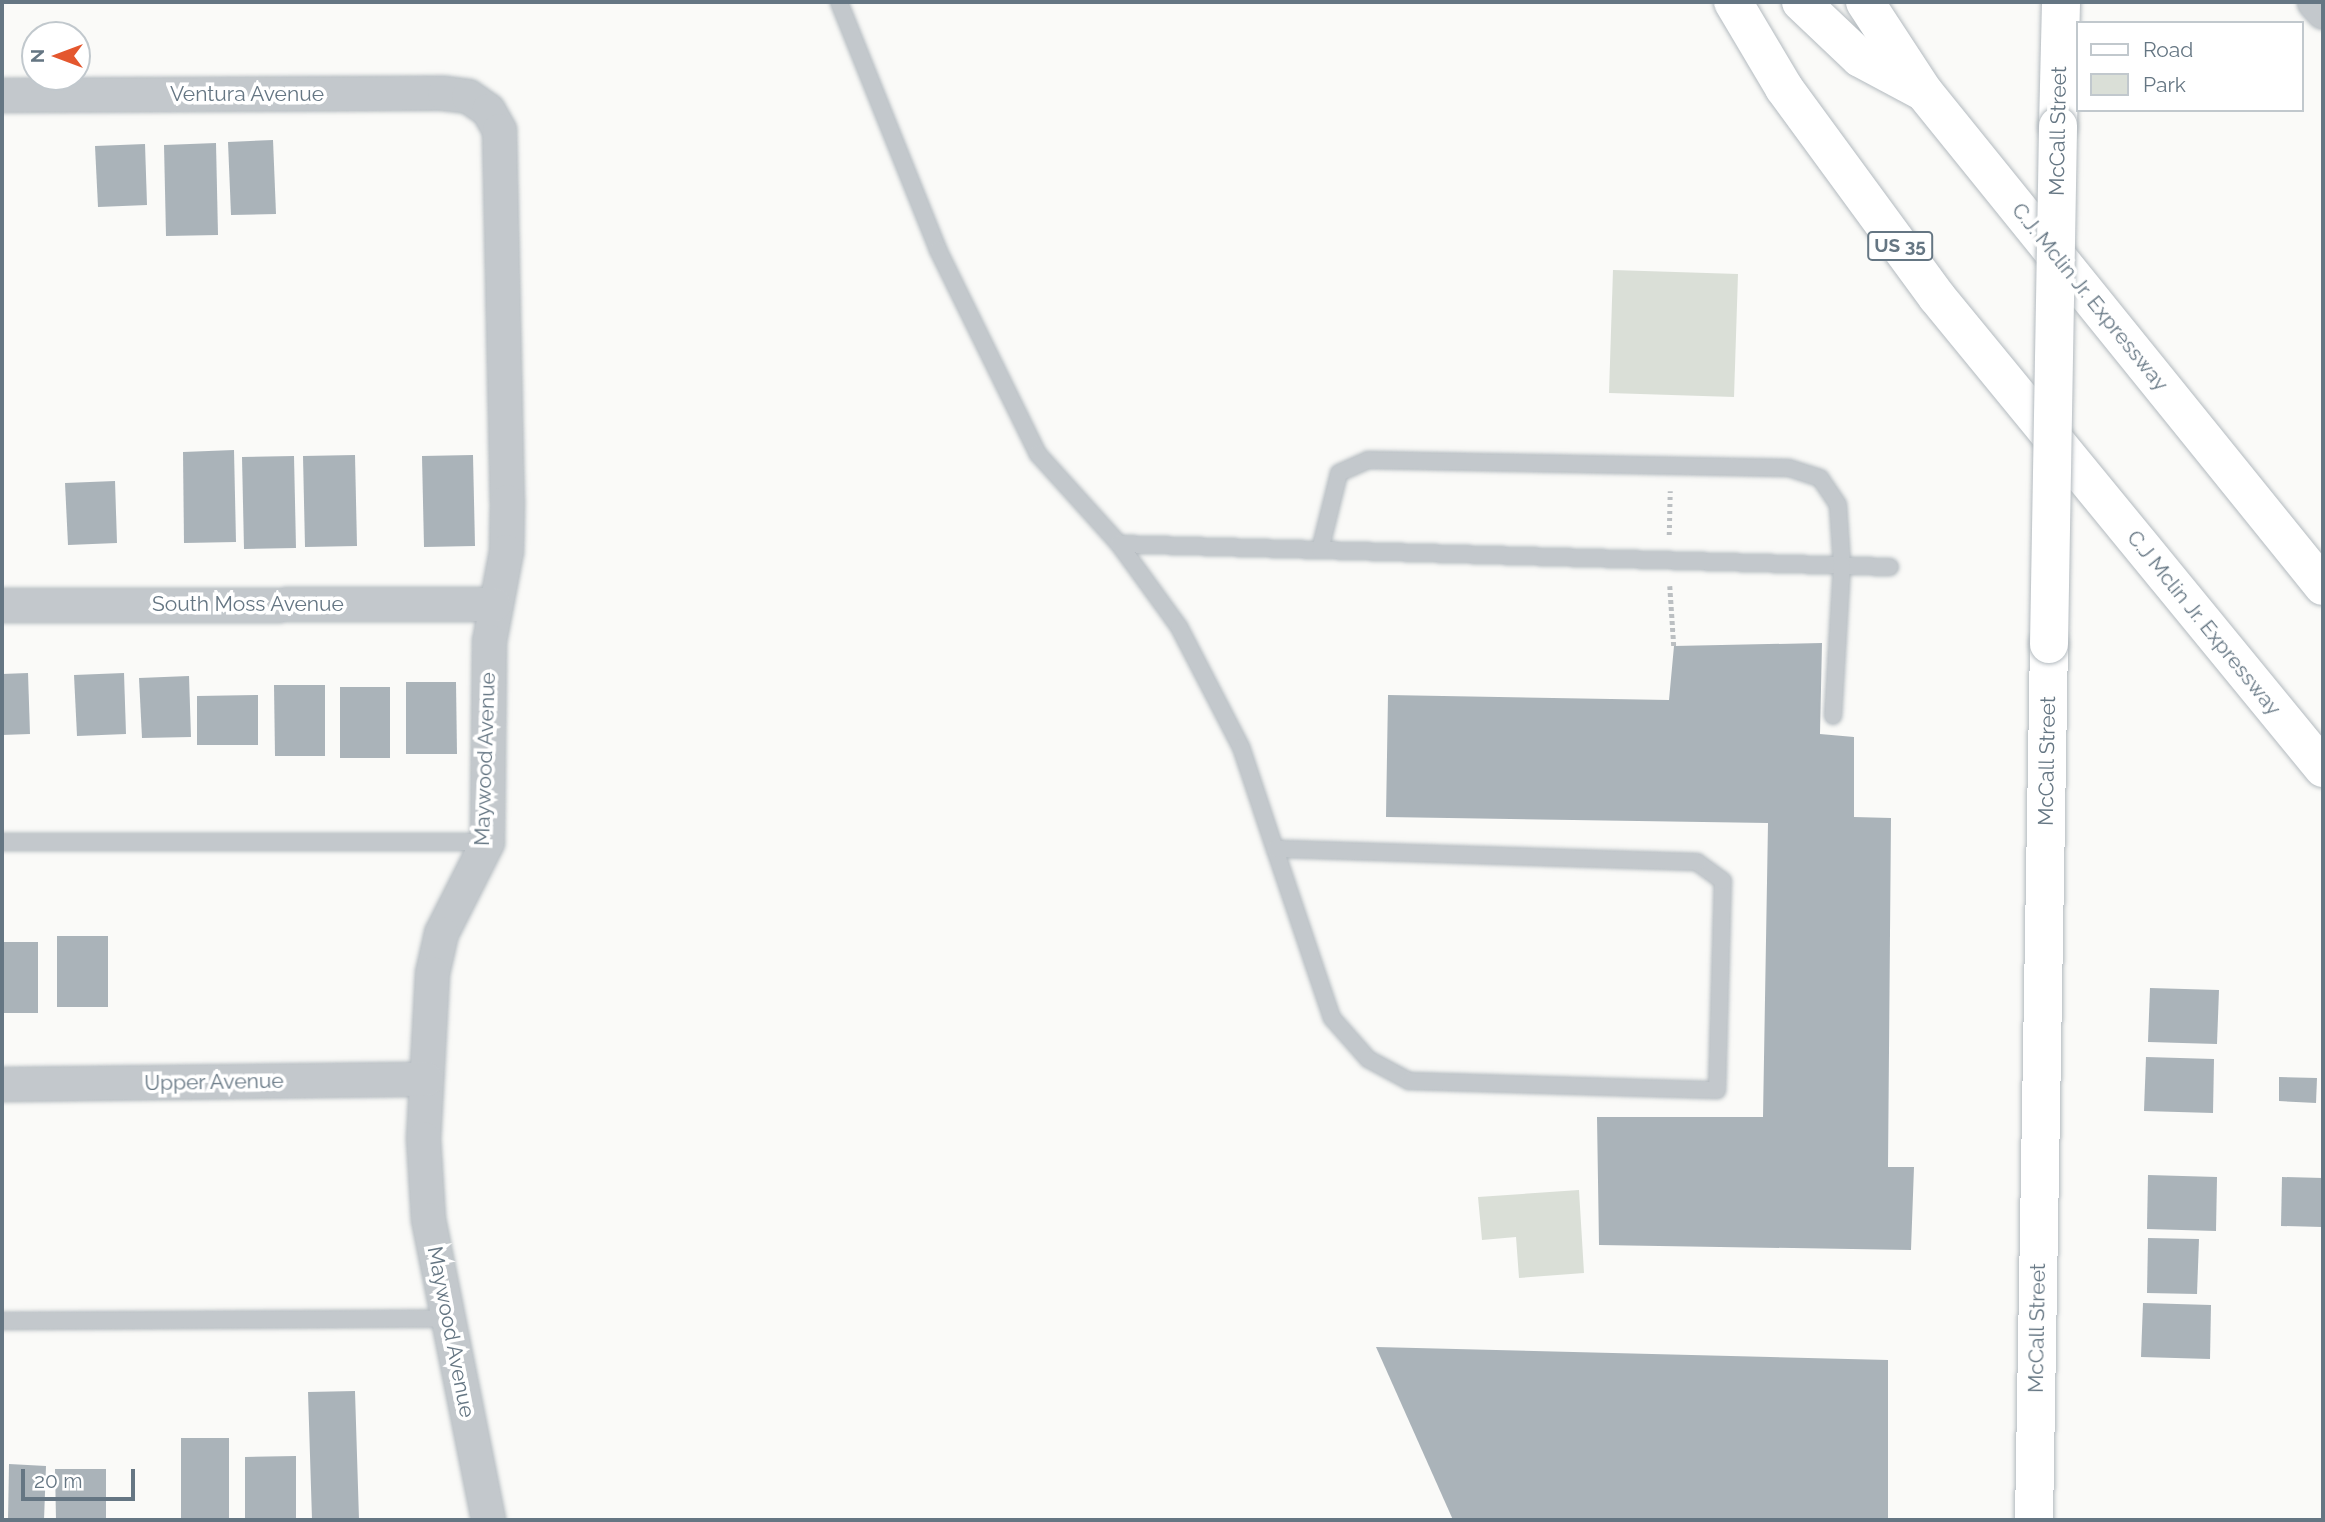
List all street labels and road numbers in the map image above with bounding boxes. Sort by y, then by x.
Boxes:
street label: McCall Street [2044,66,2072,196]
street label: Ventura Avenue [170,81,324,107]
street label: C.J. Mclin Jr. Expressway [2006,198,2174,396]
road number: US 35 [1867,230,1933,262]
street label: C.J Mclin Jr. Expressway [2121,525,2287,721]
street label: South Moss Avenue [152,591,344,617]
street label: Maywood Avenue [469,671,501,847]
street label: McCall Street [2033,696,2061,826]
street label: Upper Avenue [144,1068,284,1096]
street label: Maywood Avenue [422,1244,480,1420]
street label: McCall Street [2023,1263,2051,1393]

